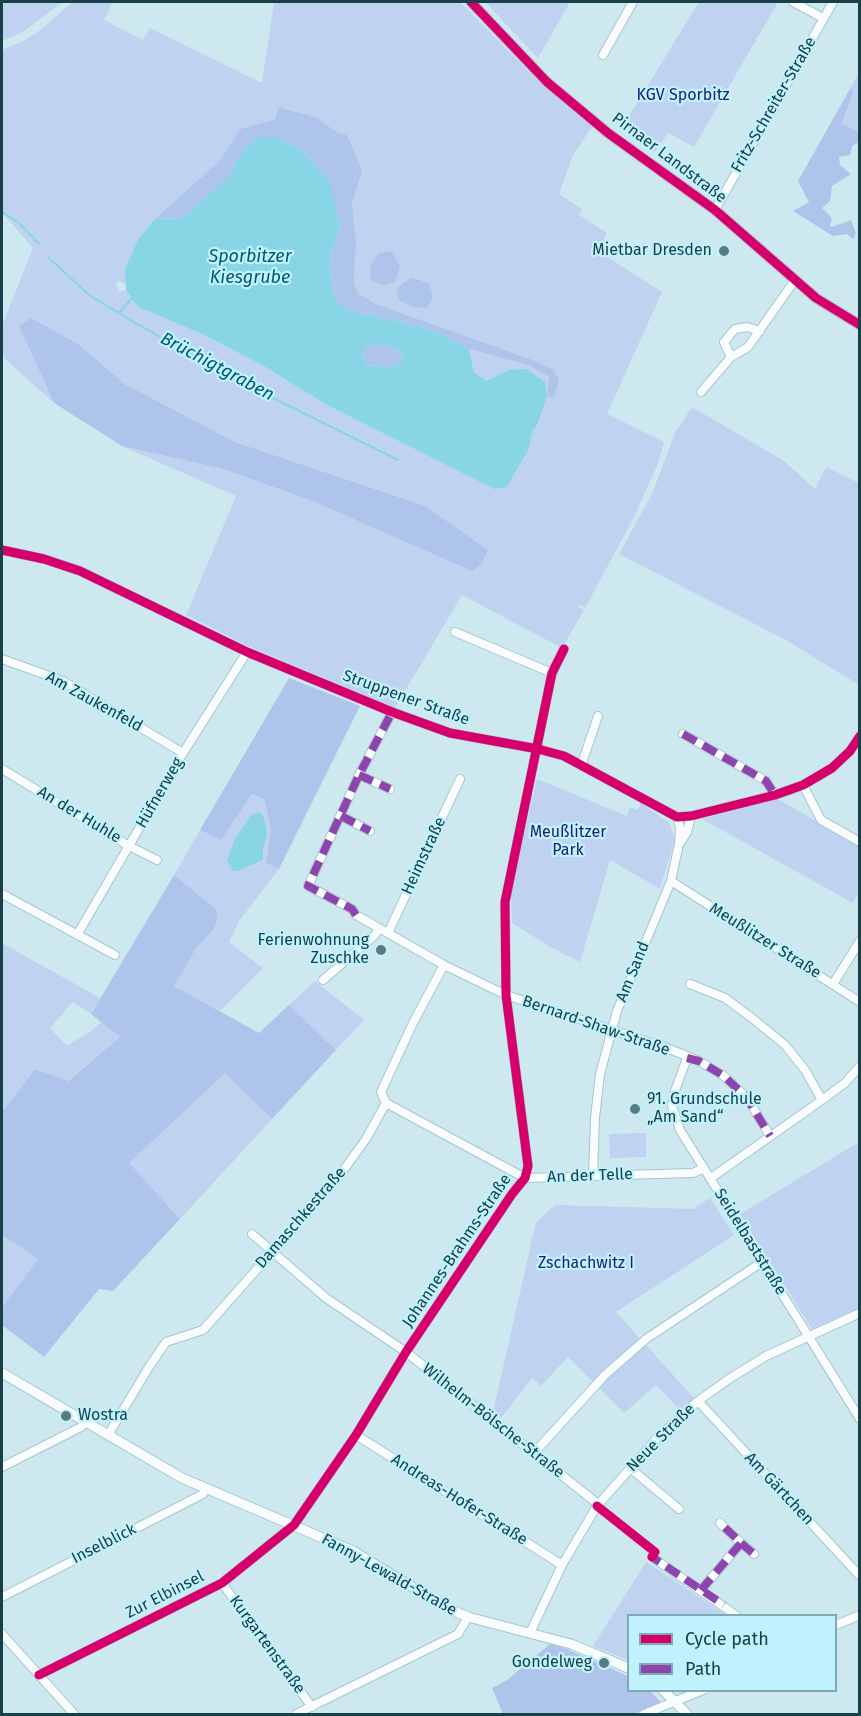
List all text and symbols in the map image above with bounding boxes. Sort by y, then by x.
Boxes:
street label: Fritz-Schreiter-Straße [727,34,821,176]
park label: KGV Sporbitz [637,86,729,106]
street label: Pirnaer Landstraße [608,109,730,207]
place label: Mietbar Dresden [592,241,712,261]
marker: Mietbar Dresden [717,244,731,258]
water label: Sporbitzer Kiesgrube [208,246,292,288]
water label: Brüchigtgraben [156,328,278,406]
street label: Struppener Straße [340,666,472,730]
street label: Am Zaukenfeld [42,668,146,736]
street label: Hüfnerweg [132,754,188,832]
street label: An der Huhle [34,782,124,848]
street label: Heimstraße [398,814,450,898]
park label: Meußlitzer Park [530,823,606,861]
street label: Meußlitzer Straße [706,899,824,983]
place label: Ferienwohnung Zuschke [258,931,369,969]
street label: Am Sand [612,939,654,1005]
marker: Ferienwohnung Zuschke [374,943,388,957]
street label: Bernard-Shaw-Straße [520,992,672,1060]
place label: 91. Grundschule „Am Sand“ [647,1090,762,1128]
marker: 91. Grundschule „Am Sand“ [628,1102,642,1116]
street label: Damaschkestraße [252,1163,350,1273]
street label: An der Telle [547,1165,633,1187]
street label: Johannes-Brahms-Straße [398,1171,516,1331]
street label: Seidelbaststraße [710,1185,790,1299]
park label: Zschachwitz I [538,1254,634,1274]
street label: Wilhelm-Bölsche-Straße [418,1360,568,1482]
street label: Neue Straße [623,1400,699,1476]
place label: Wostra [78,1406,128,1426]
marker: Wostra [59,1409,73,1423]
street label: Am Gärtchen [740,1449,818,1529]
street label: Andreas-Hofer-Straße [387,1450,531,1550]
street label: Inselblick [69,1520,139,1568]
street label: Fanny-Lewald-Straße [318,1530,460,1620]
street label: Zur Elbinsel [123,1567,207,1623]
street label: Kurgartenstraße [225,1592,309,1698]
legend [627,1614,837,1692]
text: Cycle path [685,1628,769,1650]
place label: Gondelweg [512,1653,592,1673]
marker: Gondelweg [597,1656,611,1670]
text: Path [685,1658,721,1680]

